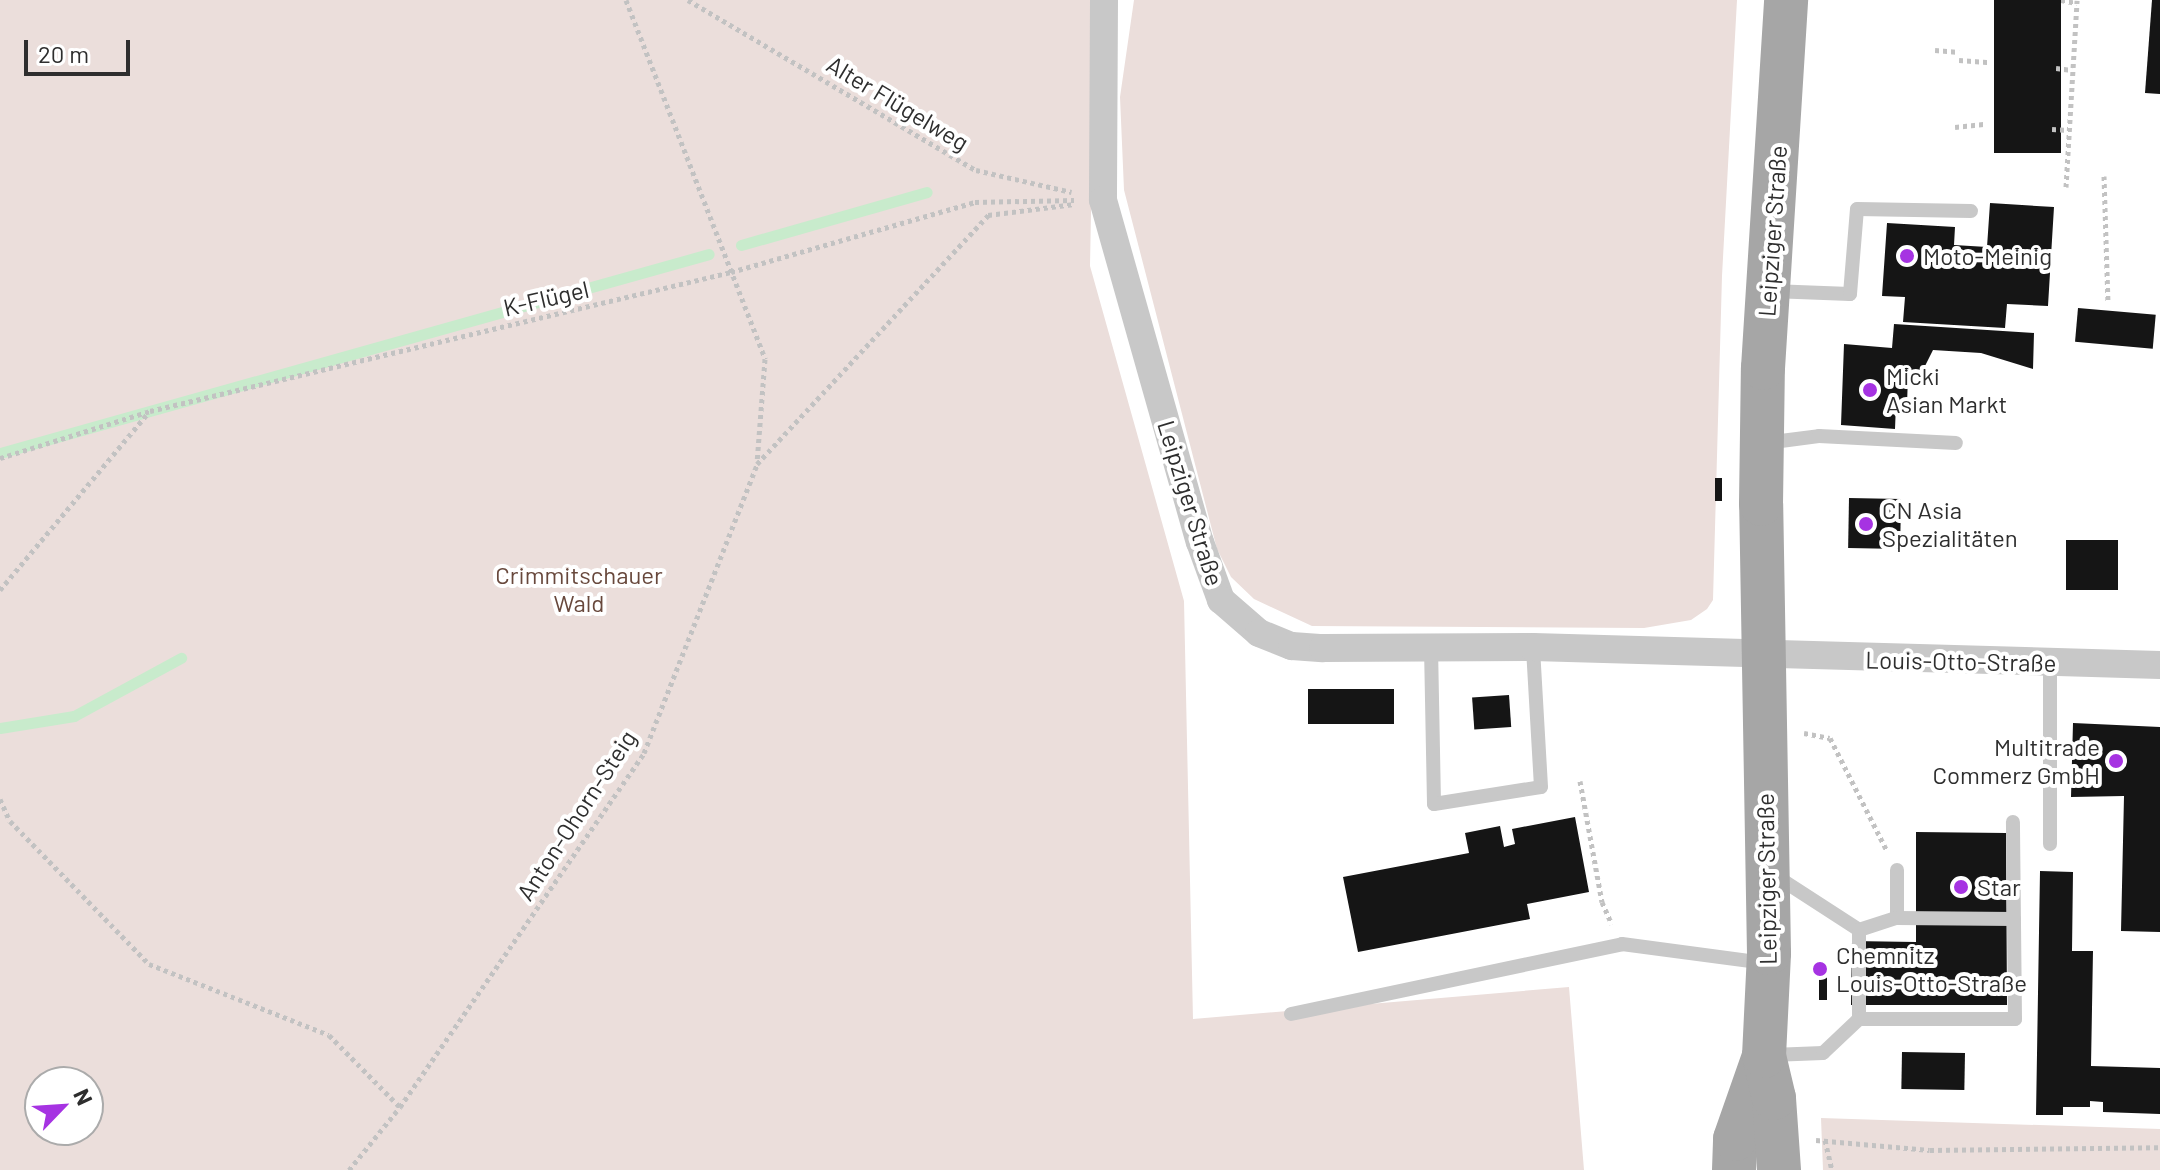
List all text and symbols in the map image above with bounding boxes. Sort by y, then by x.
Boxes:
scale bar [28,24,134,74]
text: 20 m [38,39,89,68]
street label: Alter Flügelweg [822,49,974,157]
street label: Leipziger Straße [1752,144,1792,318]
place label: Moto-Meinig [1923,242,2052,270]
marker: Moto-Meinig [1898,247,1916,265]
street label: K-Flügel [500,274,592,322]
place label: Micki Asian Markt [1886,362,2007,418]
marker: Micki Asian Markt [1861,381,1879,399]
street label: Leipziger Straße [1152,417,1230,589]
place label: CN Asia Spezialitäten [1882,496,2018,552]
marker: CN Asia Spezialitäten [1857,515,1875,533]
park label: Crimmitschauer Wald [495,561,663,617]
street label: Louis-Otto-Straße [1865,645,2057,677]
street label: Anton-Ohorn-Steig [510,725,642,905]
place label: Multitrade Commerz GmbH [1932,733,2100,789]
marker: Multitrade Commerz GmbH [2107,752,2125,770]
street label: Leipziger Straße [1750,793,1782,965]
place label: Star [1977,873,2021,901]
marker: Star [1952,878,1970,896]
place label: Chemnitz Louis-Otto-Straße [1836,941,2027,997]
marker: Chemnitz Louis-Otto-Straße [1811,960,1829,978]
north arrow [24,1066,104,1146]
text: N [69,1085,99,1109]

